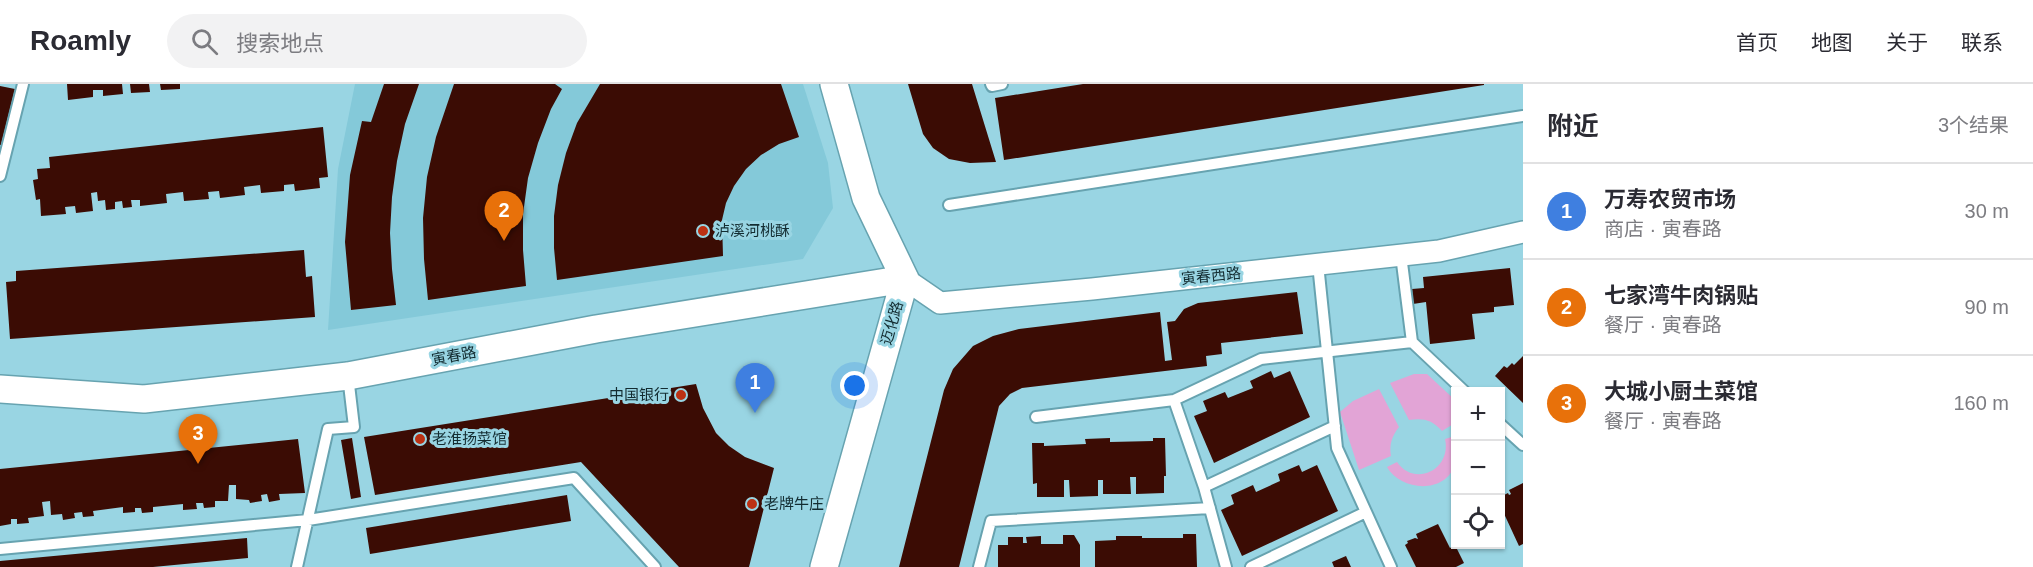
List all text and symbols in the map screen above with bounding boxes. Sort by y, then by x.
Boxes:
search box [167,14,587,68]
text: Roamly [30,25,131,56]
icon: search [188,25,221,58]
text: 搜索地点 [236,31,324,56]
text: 首页 [1736,31,1778,54]
text: 地图 [1811,31,1853,54]
text: 关于 [1886,31,1928,54]
text: 联系 [1961,31,2003,54]
text: 附近 [1547,111,1599,141]
text: 3个结果 [1938,114,2009,136]
text: 万寿农贸市场 [1604,187,1736,212]
pin: 2 [484,192,524,241]
text: 1 [1561,200,1572,222]
text: 30 m [1965,200,2009,222]
text: 商店 · 寅春路 [1604,218,1722,240]
place label: 泸溪河桃酥 [715,222,790,239]
marker: 泸溪河桃酥 [696,224,710,238]
street label: 寅春西路 [1180,264,1242,287]
text: 七家湾牛肉锅贴 [1604,283,1758,308]
text: 2 [1561,296,1572,318]
text: 90 m [1965,296,2009,318]
street label: 迈化路 [877,299,906,347]
text: 餐厅 · 寅春路 [1604,314,1722,336]
street label: 寅春路 [430,343,478,368]
pin: 1 [736,364,774,413]
your location [840,371,869,400]
text: 大城小厨土菜馆 [1604,379,1758,404]
place label: 中国银行 [609,386,669,403]
map controls [1451,387,1505,549]
button: + [1451,387,1505,441]
marker: 中国银行 [674,388,688,402]
text: 3 [1561,392,1572,414]
text: 160 m [1953,392,2009,414]
text: 餐厅 · 寅春路 [1604,410,1722,432]
pin: 3 [178,414,218,464]
place label: 老淮扬菜馆 [432,430,507,447]
marker: 老淮扬菜馆 [413,432,427,446]
button: − [1451,441,1505,495]
place label: 老牌牛庄 [764,495,824,512]
button: locate [1451,495,1505,549]
marker: 老牌牛庄 [745,497,759,511]

